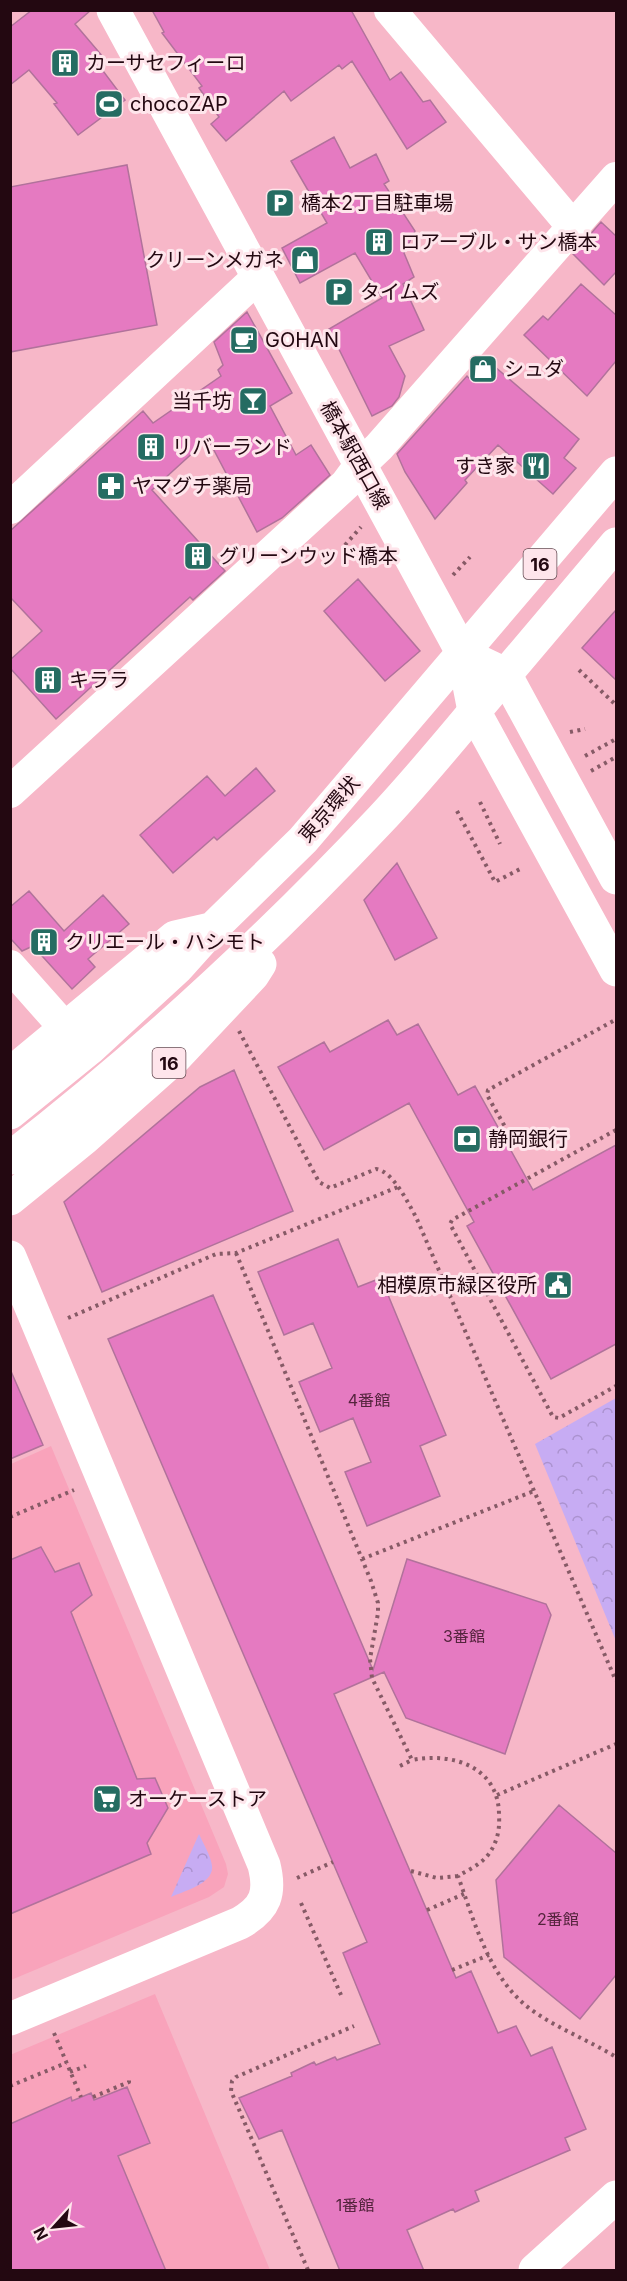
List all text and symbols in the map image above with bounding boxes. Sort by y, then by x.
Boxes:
building icon: カーサセフィーロ [49,47,81,79]
place label: カーサセフィーロ [86,51,245,75]
sports icon: chocoZAP [93,88,125,120]
place label: chocoZAP [130,92,228,116]
parking icon: 橋本2丁目駐車場 [264,187,296,219]
place label: 橋本2丁目駐車場 [301,191,453,215]
building icon: ロアーブル・サン橋本 [363,226,395,258]
place label: ロアーブル・サン橋本 [400,230,598,254]
shop icon: クリーンメガネ [289,244,321,276]
place label: クリーンメガネ [146,248,284,272]
parking icon: タイムズ [323,276,355,308]
place label: タイムズ [360,280,440,304]
cafe icon: GOHAN [228,324,260,356]
place label: GOHAN [265,328,339,352]
shop icon: シュダ [467,353,499,385]
place label: シュダ [504,357,564,381]
bar icon: 当千坊 [237,385,269,417]
place label: 当千坊 [172,389,232,413]
street label: 橋本駅西口線 [315,397,395,513]
building icon: リバーランド [135,431,167,463]
place label: リバーランド [172,435,292,459]
restaurant icon: すき家 [520,450,552,482]
place label: すき家 [455,454,515,478]
pharmacy icon: ヤマグチ薬局 [95,470,127,502]
place label: ヤマグチ薬局 [132,474,252,498]
building icon: グリーンウッド橋本 [182,540,214,572]
place label: グリーンウッド橋本 [219,544,398,568]
road number: 16 [524,549,556,579]
building icon: キララ [32,664,64,696]
place label: キララ [69,668,129,692]
street label: 東京環状 [294,771,364,847]
building icon: クリエール・ハシモト [28,926,60,958]
place label: クリエール・ハシモト [65,930,265,954]
road number: 16 [152,1048,186,1078]
bank icon: 静岡銀行 [451,1123,483,1155]
place label: 静岡銀行 [488,1127,568,1151]
public building icon: 相模原市緑区役所 [542,1269,574,1301]
place label: 相模原市緑区役所 [377,1273,537,1297]
house number: 4番館 [348,1390,390,1410]
house number: 3番館 [443,1626,485,1646]
supermarket icon: オーケーストア [91,1783,123,1815]
place label: オーケーストア [128,1787,267,1811]
house number: 2番館 [537,1909,579,1929]
house number: 1番館 [336,2195,374,2215]
north arrow [24,2197,84,2257]
text: N [29,2224,52,2244]

